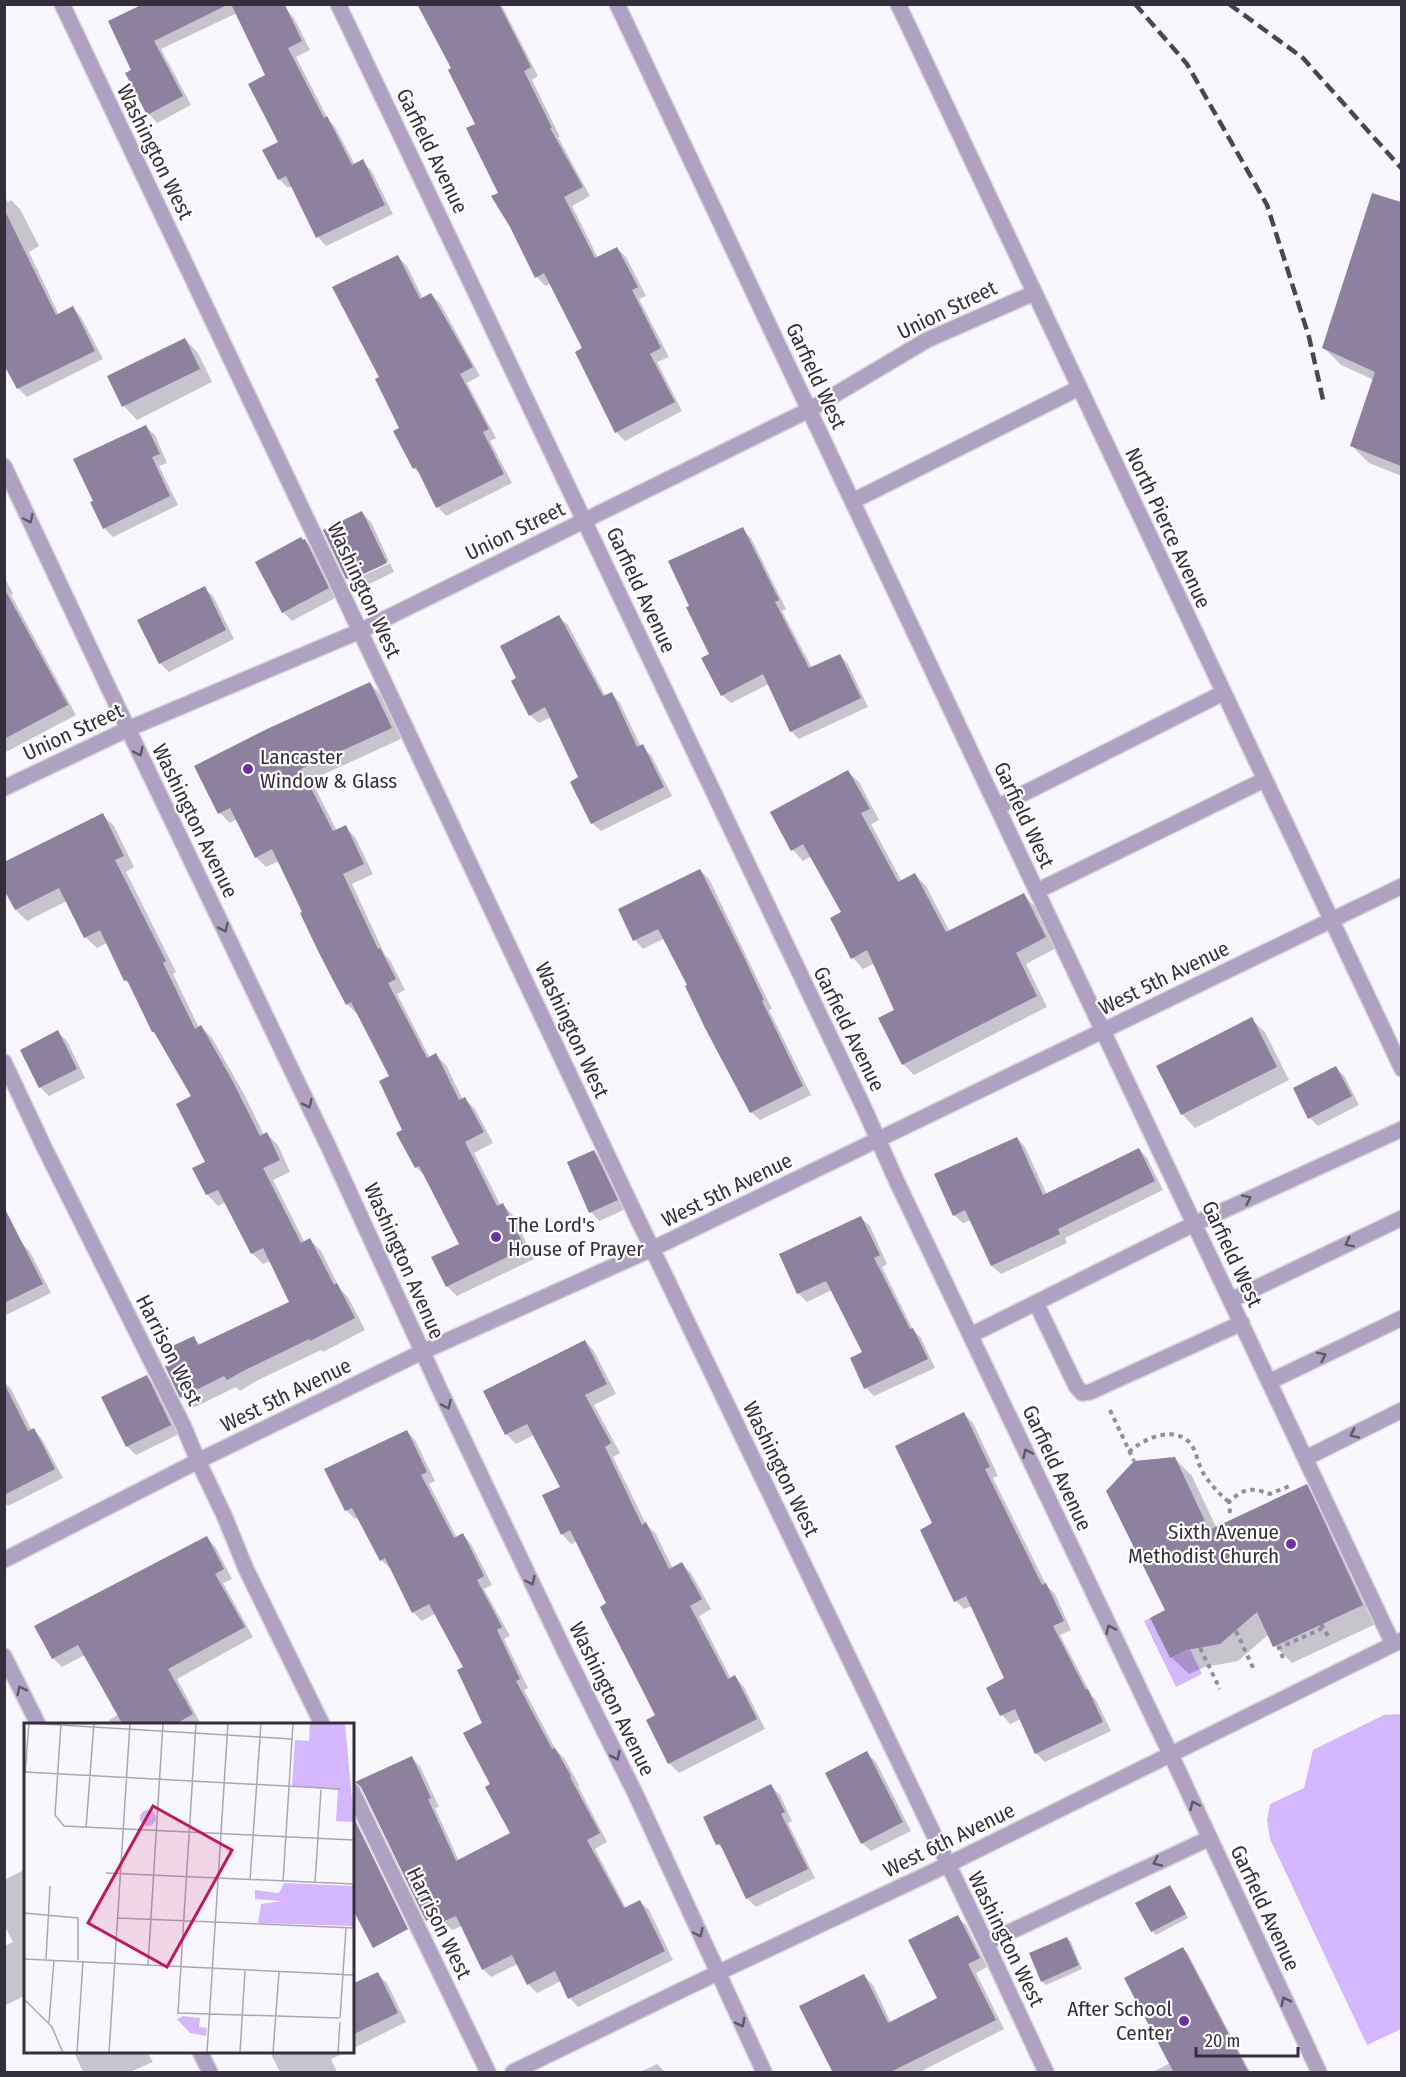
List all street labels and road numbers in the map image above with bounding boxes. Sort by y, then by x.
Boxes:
street label: Washington West [111,80,199,224]
street label: Garfield Avenue [391,84,473,218]
street label: Union Street [893,275,1001,345]
street label: Garfield West [780,319,852,433]
street label: North Pierce Avenue [1119,443,1217,613]
street label: Union Street [461,496,569,566]
street label: Washington West [321,518,407,662]
street label: Garfield Avenue [601,523,681,657]
street label: Union Street [19,697,127,766]
street label: Washington Avenue [146,740,244,902]
street label: Garfield West [988,758,1060,872]
street label: West 5th Avenue [1094,935,1234,1021]
street label: Washington West [529,958,615,1102]
street label: Garfield Avenue [808,962,890,1096]
street label: West 5th Avenue [657,1147,797,1233]
street label: Washington Avenue [358,1179,450,1343]
street label: Garfield West [1196,1197,1268,1311]
street label: Harrison West [130,1290,208,1410]
street label: West 5th Avenue [216,1352,356,1438]
street label: Washington West [737,1397,825,1541]
street label: Garfield Avenue [1017,1401,1097,1535]
street label: Washington Avenue [563,1618,661,1780]
street label: West 6th Avenue [879,1797,1019,1883]
street label: Garfield Avenue [1225,1841,1305,1975]
street label: Harrison West [401,1863,477,1983]
street label: Washington West [962,1867,1050,2011]

